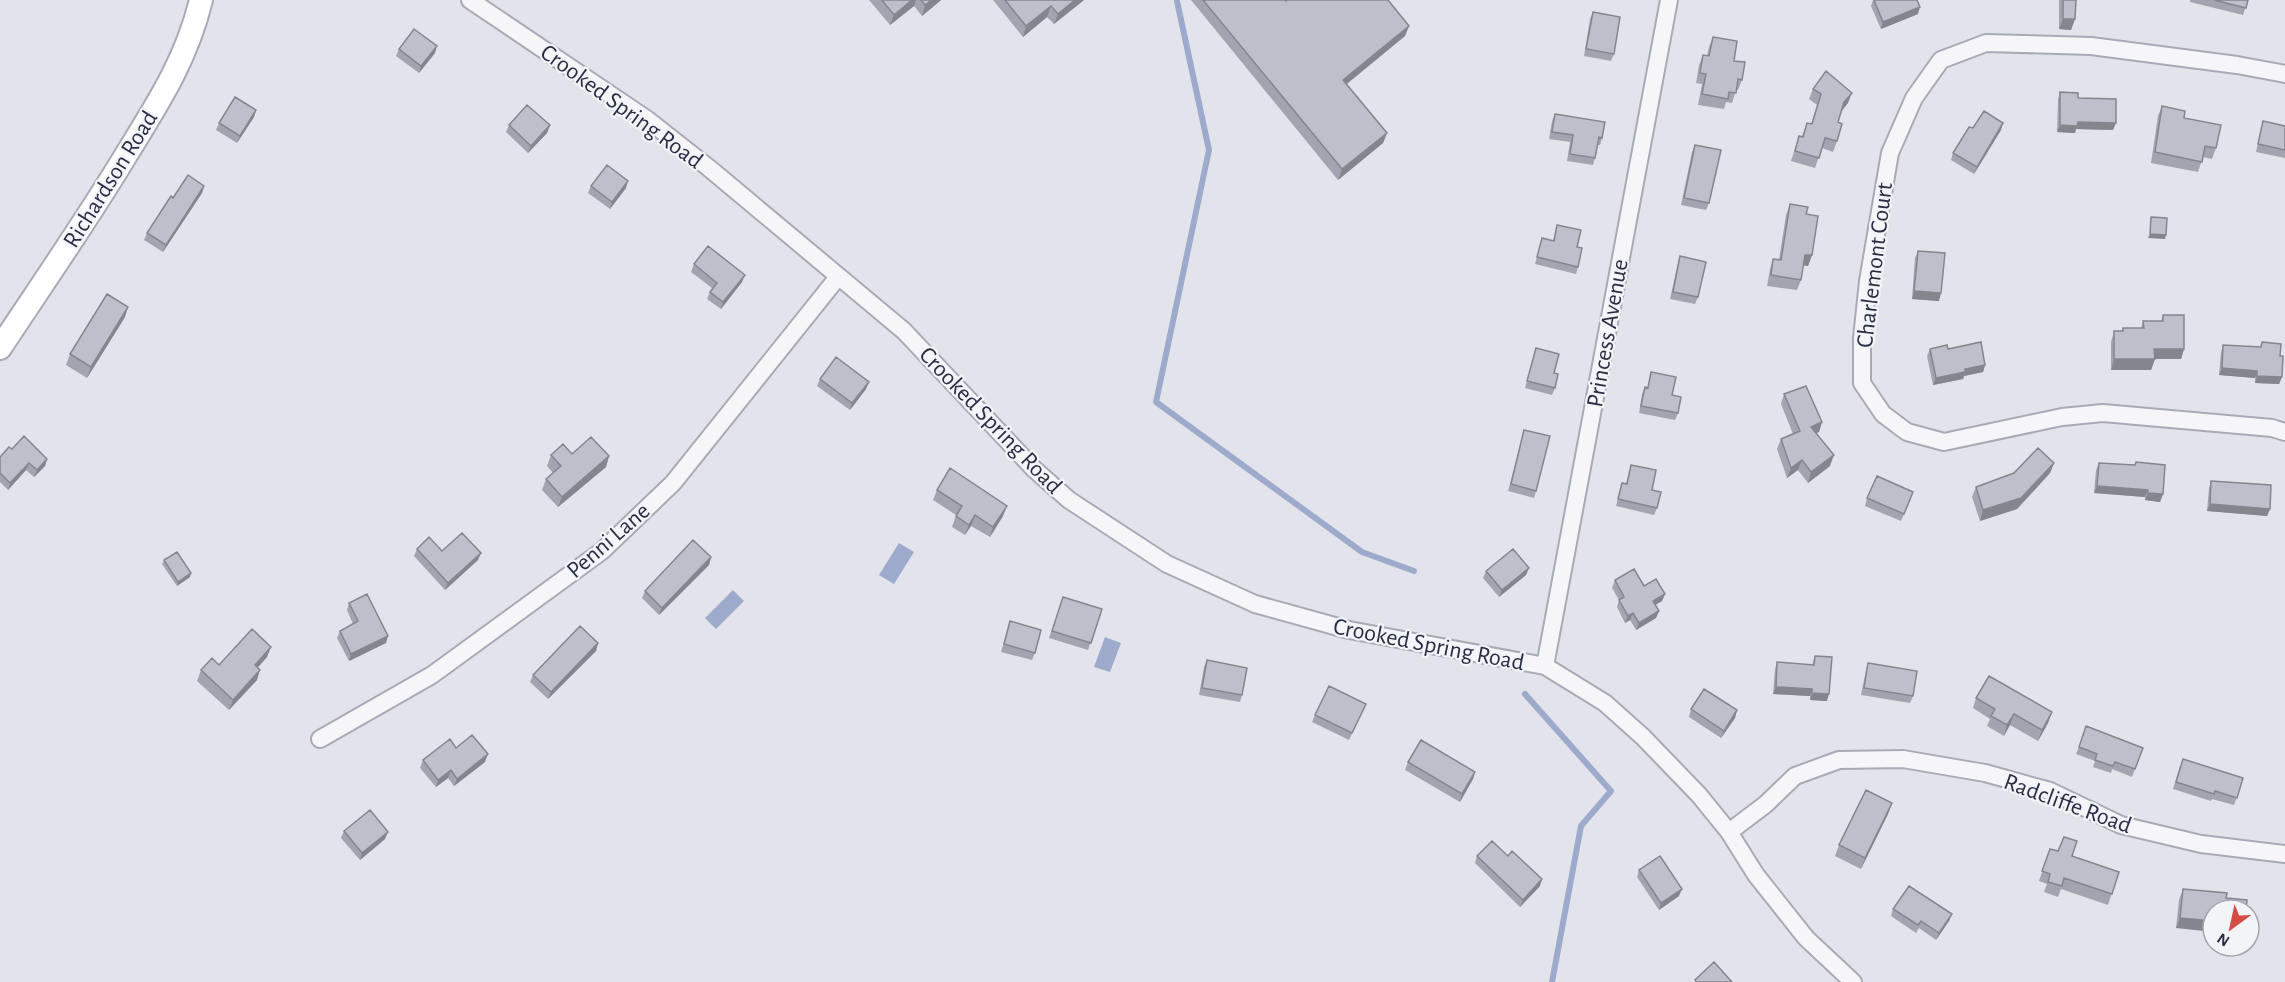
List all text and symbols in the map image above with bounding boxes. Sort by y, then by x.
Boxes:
street label: Crooked Spring Road [536,40,707,174]
street label: Richardson Road [59,107,162,252]
street label: Charlemont Court [1853,181,1897,349]
street label: Princess Avenue [1583,257,1633,409]
street label: Crooked Spring Road [914,343,1066,499]
street label: Penni Lane [563,499,655,583]
street label: Crooked Spring Road [1331,615,1526,675]
street label: Radcliffe Road [2001,770,2135,838]
north arrow [2201,898,2261,958]
text: N [2214,930,2232,949]

